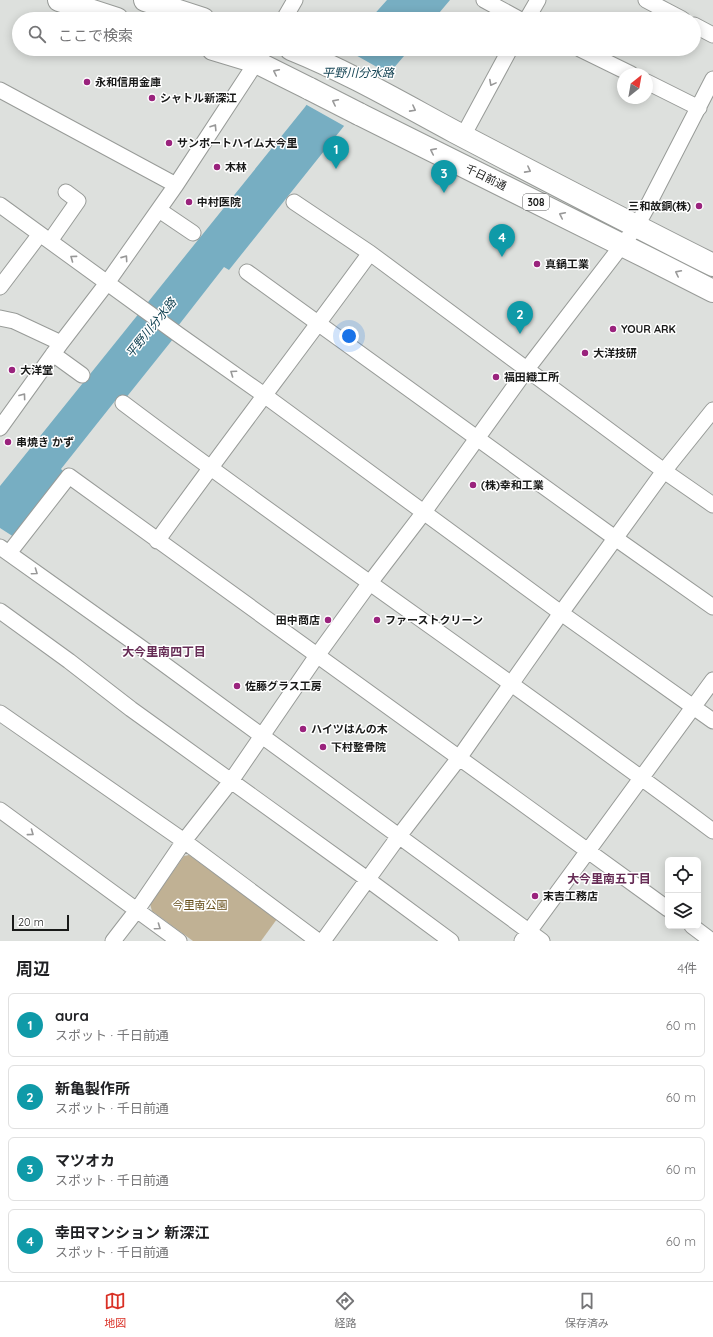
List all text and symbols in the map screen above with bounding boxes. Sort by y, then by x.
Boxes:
search box [12,12,701,56]
icon: search [26,23,48,45]
text: ここで検索 [58,26,133,45]
water label: 平野川分水路 [322,65,395,80]
north arrow [617,68,653,104]
one-way arrow [272,69,280,77]
place label: 永和信用金庫 [95,75,161,89]
marker: 永和信用金庫 [82,77,92,87]
one-way arrow [489,79,496,86]
place label: シャトル新深江 [160,91,237,105]
marker: シャトル新深江 [147,93,157,103]
one-way arrow [332,99,339,107]
one-way arrow [409,105,416,112]
one-way arrow [209,124,217,131]
place label: サンポートハイム大今里 [177,136,298,150]
pin: 1 [323,136,349,169]
marker: サンポートハイム大今里 [164,138,174,148]
one-way arrow [430,148,437,156]
place label: 木林 [225,160,247,174]
pin: 3 [431,160,457,193]
street label: 千日前通 [463,161,509,193]
marker: 木林 [212,162,222,172]
one-way arrow [524,165,531,172]
road number: 308 [523,194,549,210]
place label: 中村医院 [197,195,241,209]
marker: 中村医院 [184,197,194,207]
place label: 三和故銅(株) [628,199,691,213]
marker: 三和故銅(株) [694,201,704,211]
one-way arrow [559,212,566,220]
pin: 4 [489,224,515,257]
one-way arrow [120,255,128,262]
one-way arrow [70,256,77,263]
place label: 真鍋工業 [545,257,589,271]
marker: 真鍋工業 [532,259,542,269]
one-way arrow [675,271,683,278]
water label: 平野川分水路 [122,294,180,360]
pin: 2 [507,301,533,334]
place label: YOUR ARK [621,322,676,336]
marker: YOUR ARK [608,324,618,334]
your location [339,326,359,346]
place label: 大洋技研 [593,346,637,360]
marker: 大洋技研 [580,348,590,358]
place label: 大洋堂 [20,363,53,377]
marker: 大洋堂 [7,365,17,375]
place label: 福田織工所 [504,370,559,384]
one-way arrow [230,371,237,378]
marker: 福田織工所 [491,372,501,382]
one-way arrow [18,393,26,400]
place label: 串焼き かず [16,435,74,449]
marker: 串焼き かず [3,437,13,447]
place label: (株)幸和工業 [481,478,544,492]
marker: (株)幸和工業 [468,480,478,490]
one-way arrow [31,567,38,574]
place label: 田中商店 [276,613,320,627]
place label: ファーストクリーン [385,613,483,627]
marker: 田中商店 [323,615,333,625]
marker: ファーストクリーン [372,615,382,625]
district label: 大今里南四丁目 [122,644,206,659]
place label: 佐藤グラス工房 [245,679,322,693]
marker: 佐藤グラス工房 [232,681,242,691]
place label: ハイツはんの木 [311,722,388,736]
marker: ハイツはんの木 [298,724,308,734]
place label: 下村整骨院 [331,740,386,754]
marker: 下村整骨院 [318,742,328,752]
one-way arrow [27,828,34,835]
map controls [665,857,701,929]
button: locate [665,857,701,893]
district label: 大今里南五丁目 [567,871,651,886]
place label: 末吉工務店 [543,889,598,903]
marker: 末吉工務店 [530,891,540,901]
button: layers [665,893,701,929]
park label: 今里南公園 [173,898,228,912]
scale bar [12,913,69,932]
text: 20 m [18,915,44,929]
one-way arrow [154,922,161,929]
text: 周辺 [16,958,50,979]
text: 4件 [677,960,697,976]
text: aura [55,1006,89,1025]
text: 1 [27,1017,33,1033]
text: 60 m [666,1017,696,1033]
text: スポット · 千日前通 [55,1027,169,1043]
text: 新亀製作所 [55,1079,130,1098]
text: 2 [26,1089,34,1105]
text: 60 m [666,1089,696,1105]
text: スポット · 千日前通 [55,1100,169,1116]
text: マツオカ [55,1151,115,1170]
text: 3 [27,1161,33,1177]
text: 60 m [666,1161,696,1177]
text: スポット · 千日前通 [55,1172,169,1188]
text: 幸田マンション 新深江 [55,1223,209,1242]
text: 4 [26,1233,34,1249]
text: 60 m [666,1233,696,1249]
text: スポット · 千日前通 [55,1244,169,1260]
tab: 地図 [104,1290,126,1330]
tab: 経路 [334,1290,356,1330]
tab: 保存済み [565,1290,609,1330]

